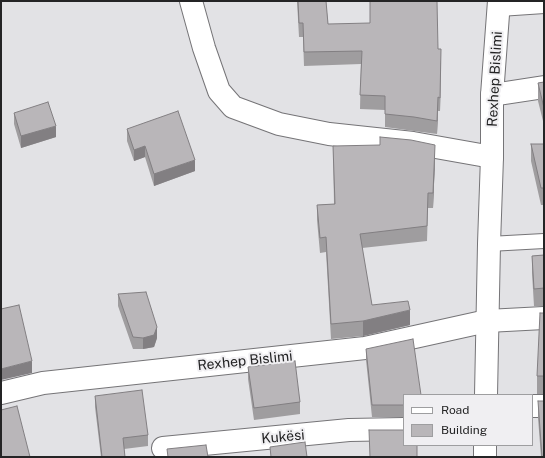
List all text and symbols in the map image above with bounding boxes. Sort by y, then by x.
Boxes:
street label: Rexhep Bislimi [484,31,506,127]
street label: Rexhep Bislimi [197,348,293,374]
legend [403,394,533,446]
text: Road [441,403,469,417]
text: Building [441,423,487,437]
street label: Kukësi [261,427,305,447]

